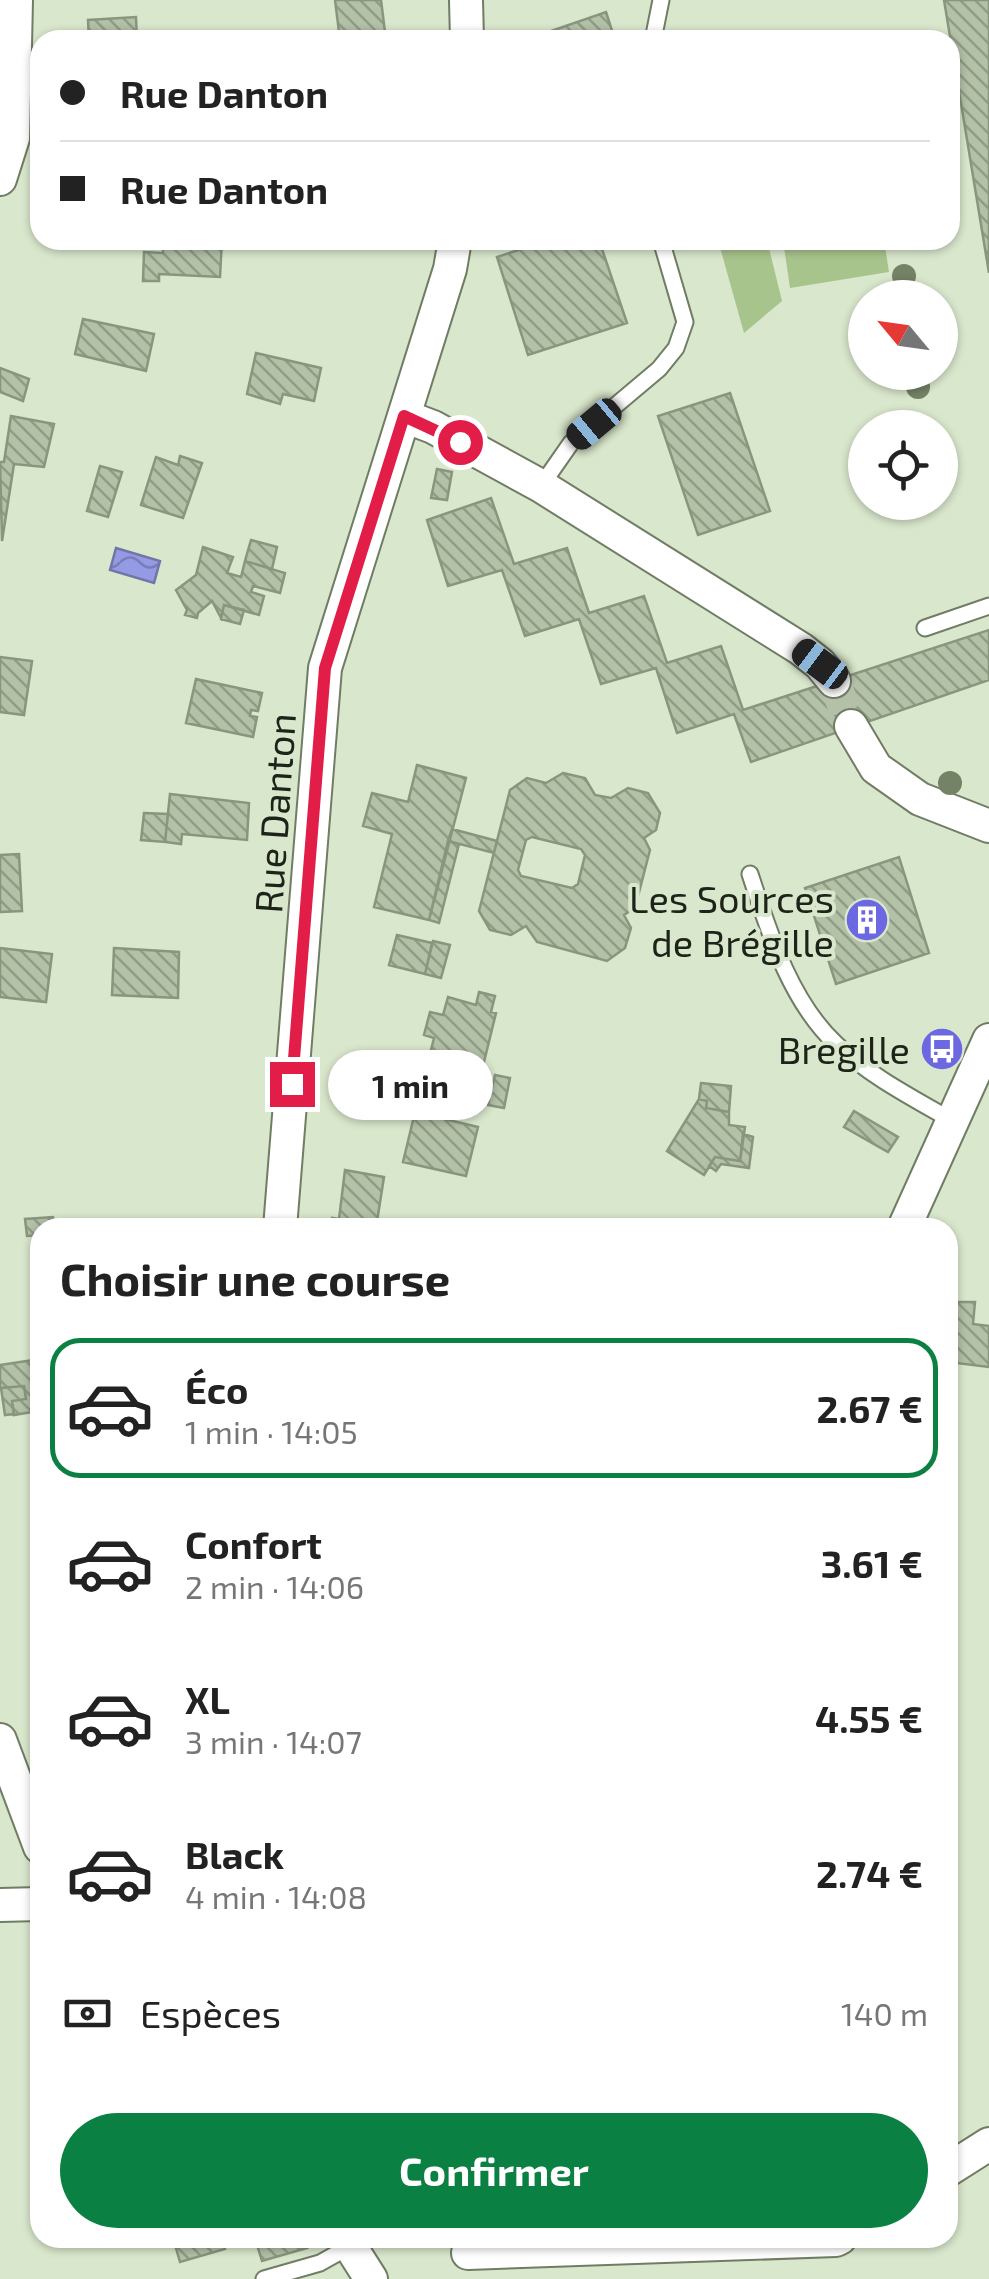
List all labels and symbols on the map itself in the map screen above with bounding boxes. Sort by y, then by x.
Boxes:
north arrow [848,280,958,390]
car [561,393,627,455]
route start [438,420,483,465]
car [787,634,853,694]
street label: Rue Danton [244,711,304,915]
place label: Les Sources de Brégille [629,875,834,965]
building icon: Les Sources de Brégille [844,897,890,943]
place label: Bregille [778,1026,910,1072]
bus stop icon: Bregille [919,1026,965,1072]
callout: 1 min [327,1049,492,1119]
route end [270,1062,315,1107]

